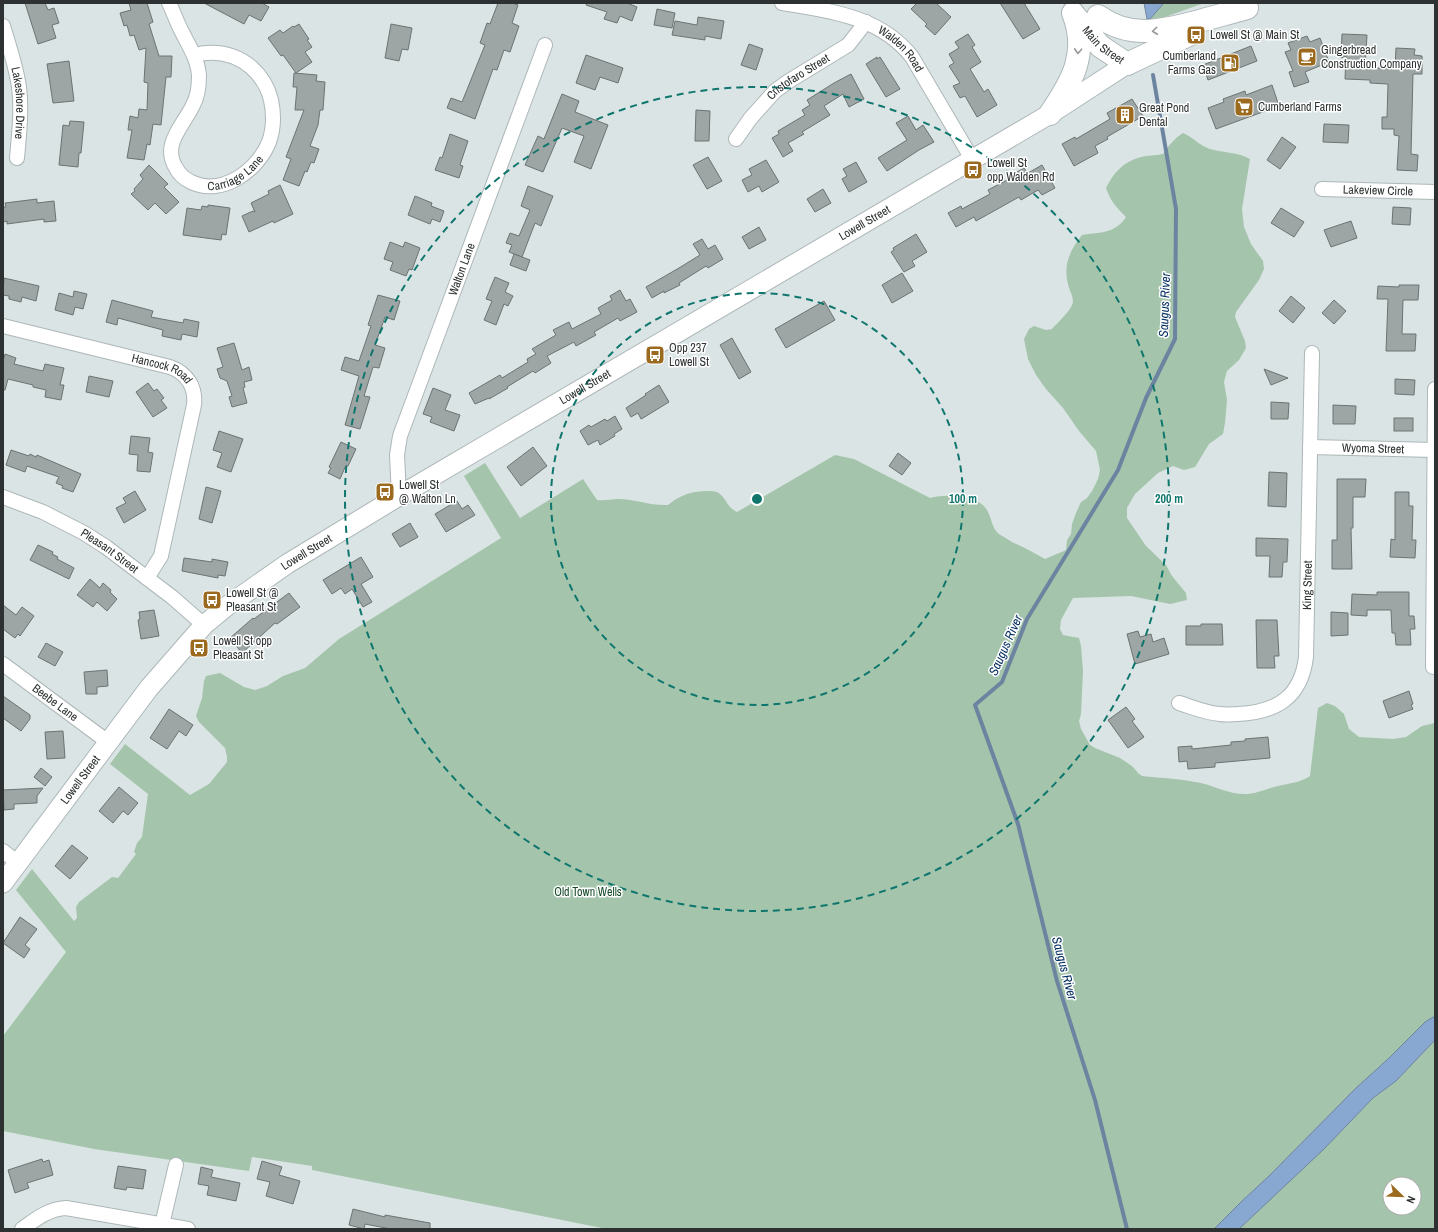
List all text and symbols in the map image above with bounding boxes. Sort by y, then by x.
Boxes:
street label: Walden Road [875,22,927,75]
street label: Main Street [1079,23,1127,68]
bus stop icon: Lowell St @ Main St [1185,24,1207,46]
one-way arrow [1152,26,1158,35]
place label: Lowell St @ Main St [1210,27,1300,43]
place label: Gingerbread Construction Company [1321,42,1422,72]
cafe icon: Gingerbread Construction Company [1296,46,1318,68]
one-way arrow [1074,48,1083,54]
place label: Cumberland Farms Gas [1162,48,1216,78]
street label: Cristofaro Street [763,50,833,103]
fuel station icon: Cumberland Farms Gas [1219,52,1241,74]
street label: Lakeshore Drive [7,65,28,140]
supermarket icon: Cumberland Farms [1233,96,1255,118]
place label: Cumberland Farms [1258,99,1342,115]
place label: Great Pond Dental [1139,100,1189,130]
building icon: Great Pond Dental [1114,104,1136,126]
street label: Carriage Lane [207,152,267,194]
place label: Lowell St opp Walden Rd [987,155,1054,185]
bus stop icon: Lowell St opp Walden Rd [962,159,984,181]
street label: Lakeview Circle [1343,182,1413,199]
street label: Lowell Street [836,201,893,244]
street label: Walton Lane [445,241,479,298]
water label: Saugus River [1155,272,1174,338]
place label: Opp 237 Lowell St [669,340,709,370]
bus stop icon: Opp 237 Lowell St [644,344,666,366]
street label: Hancock Road [130,350,196,387]
street label: Lowell Street [556,365,614,408]
street label: Wyoma Street [1342,440,1405,457]
place label: Lowell St @ Walton Ln [399,477,456,507]
bus stop icon: Lowell St @ Walton Ln [374,481,396,503]
text: 100 m [949,491,977,507]
text: 200 m [1155,491,1183,507]
centre of rings [750,492,764,506]
street label: Pleasant Street [78,525,142,577]
street label: Lowell Street [278,530,335,574]
street label: King Street [1299,560,1316,610]
place label: Lowell St @ Pleasant St [226,585,279,615]
bus stop icon: Lowell St @ Pleasant St [201,589,223,611]
water label: Saugus River [985,612,1027,678]
place label: Lowell St opp Pleasant St [213,633,272,663]
bus stop icon: Lowell St opp Pleasant St [188,637,210,659]
street label: Beebe Lane [29,680,81,725]
street label: Lowell Street [57,752,104,807]
park label: Old Town Wells [554,884,622,900]
water label: Saugus River [1048,935,1081,1002]
north arrow [1382,1176,1422,1216]
text: N [1403,1194,1419,1206]

